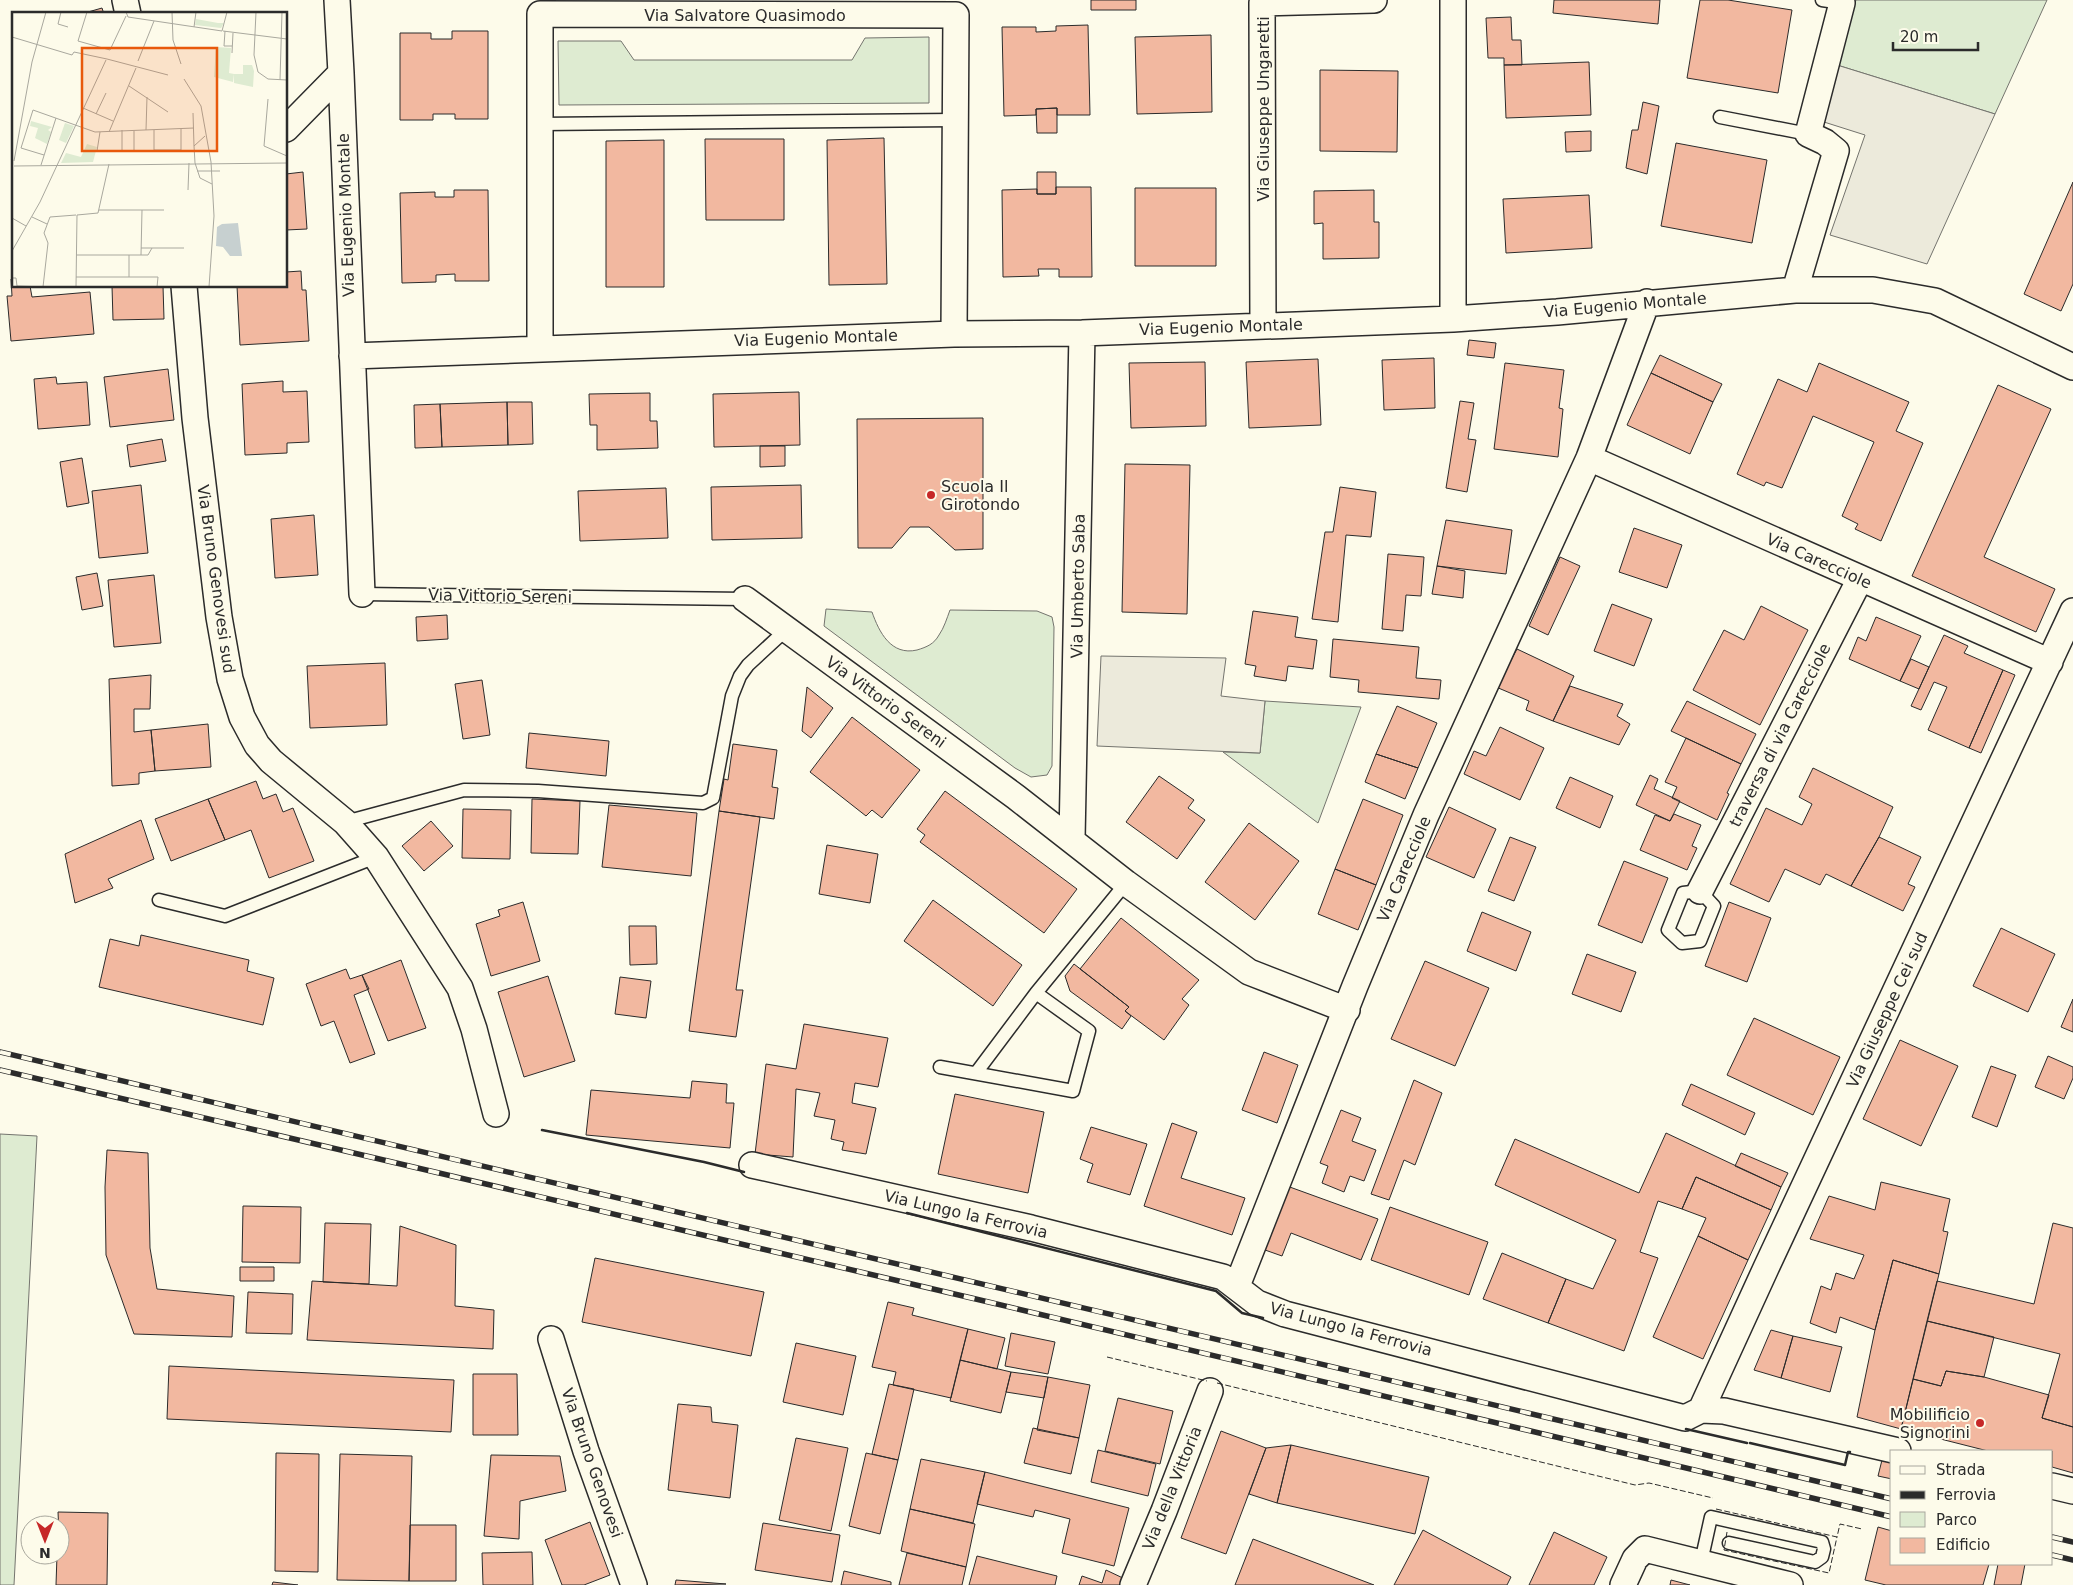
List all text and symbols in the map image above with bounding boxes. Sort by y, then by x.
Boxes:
street label: Via Salvatore Quasimodo [644,6,846,25]
inset map [12,12,288,288]
street label: Via Giuseppe Ungaretti [1254,16,1273,202]
scale bar [1893,20,1978,52]
text: 20 m [1900,28,1938,46]
street label: Via Eugenio Montale [334,133,358,297]
street label: Via Eugenio Montale [1543,288,1707,322]
street label: Via Eugenio Montale [1139,315,1303,339]
street label: Via Eugenio Montale [734,326,898,350]
place label: Scuola Il Girotondo [941,477,1020,514]
street label: Via Bruno Genovesi sud [193,483,239,675]
marker: Scuola Il Girotondo [925,489,937,501]
street label: Via Umberto Saba [1067,513,1089,659]
street label: Via Carecciole [1763,529,1875,593]
street label: Via Vittorio Sereni [428,585,572,607]
street label: traversa di via Carecciole [1725,640,1835,830]
street label: Via Vittorio Sereni [822,652,950,752]
street label: Via Carecciole [1373,813,1435,925]
street label: Via Giuseppe Cei sud [1843,929,1931,1091]
street label: Via Lungo la Ferrovia [882,1186,1050,1242]
street label: Via Lungo la Ferrovia [1268,1298,1434,1360]
street label: Via Bruno Genovesi [557,1386,627,1540]
place label: Mobilificio Signorini [1890,1405,1970,1442]
marker: Mobilificio Signorini [1974,1417,1986,1429]
street label: Via della Vittoria [1138,1423,1206,1553]
legend [1890,1450,2053,1565]
text: Strada [1936,1461,1985,1479]
text: Ferrovia [1936,1486,1996,1504]
text: Parco [1936,1511,1977,1529]
north arrow [20,1515,70,1565]
text: Edificio [1936,1536,1990,1554]
text: N [39,1545,51,1561]

